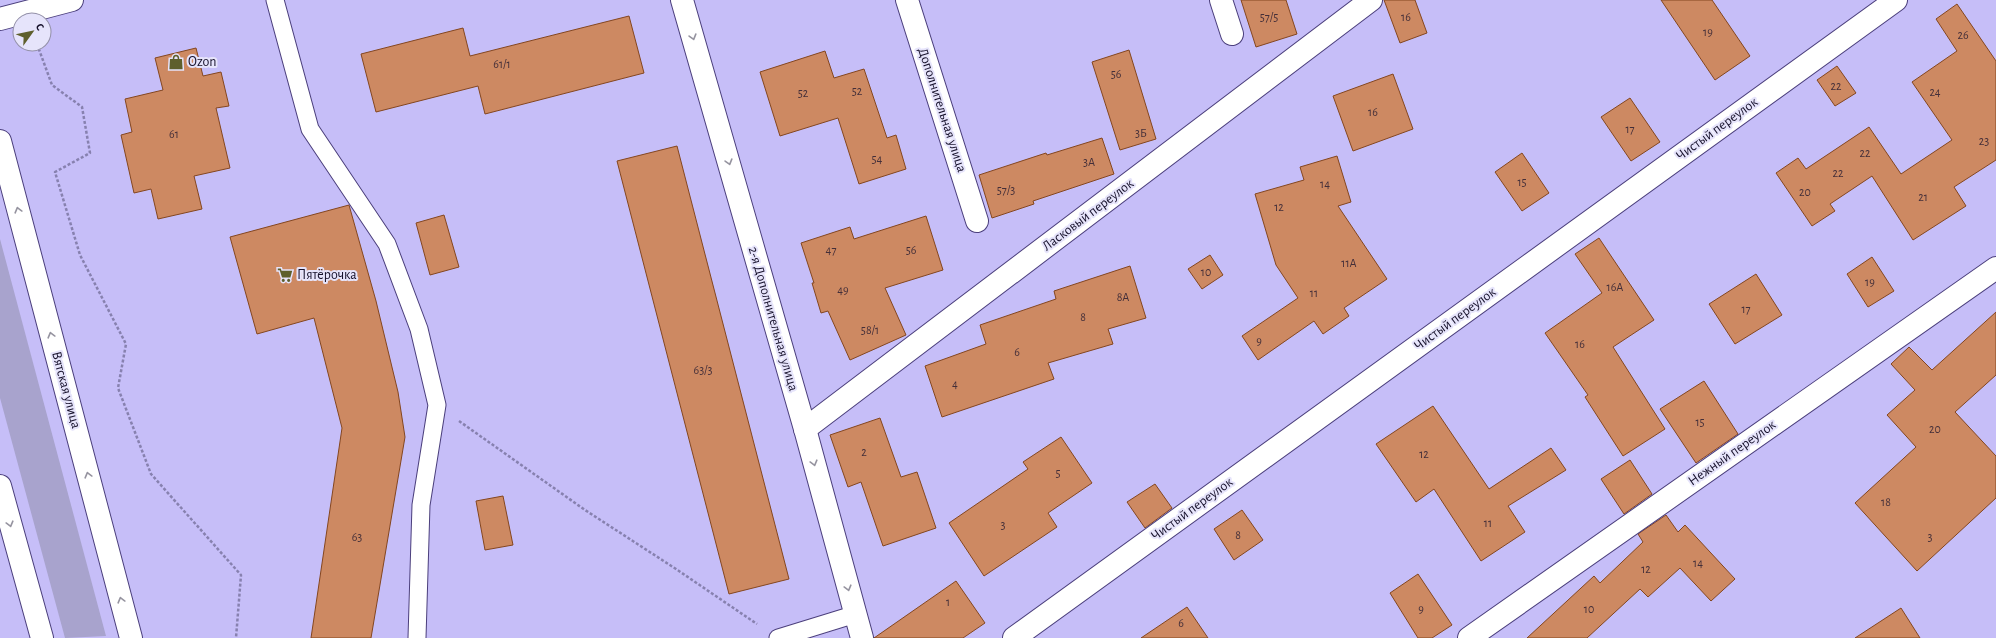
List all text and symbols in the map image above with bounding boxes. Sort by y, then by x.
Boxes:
house number: 57/5 [1260,11,1278,23]
house number: 16 [1401,11,1411,23]
north arrow [12,12,52,52]
text: С [34,21,46,32]
house number: 19 [1703,26,1713,38]
house number: 26 [1957,29,1969,41]
one-way arrow [688,34,697,41]
street label: Дополнительная улица [915,46,969,175]
shop icon: Ozon [167,53,185,71]
place label: Ozon [188,55,216,69]
house number: 61/1 [493,58,511,70]
house number: 56 [1111,68,1122,80]
house number: 22 [1831,80,1842,92]
house number: 52 [852,85,863,97]
house number: 24 [1929,86,1941,98]
house number: 52 [798,87,809,99]
street label: Чистый переулок [1674,95,1761,163]
house number: 16 [1368,106,1378,118]
house number: 17 [1625,123,1635,135]
house number: 3Б [1135,127,1147,139]
house number: 61 [169,128,179,140]
house number: 23 [1979,135,1989,147]
house number: 22 [1860,147,1871,159]
house number: 54 [872,153,883,165]
house number: 3А [1083,156,1095,168]
one-way arrow [724,159,733,166]
house number: 22 [1833,167,1844,179]
street label: Ласковый переулок [1040,176,1137,254]
house number: 15 [1517,176,1527,188]
house number: 14 [1320,178,1330,190]
house number: 57/3 [997,184,1015,196]
house number: 20 [1799,186,1811,198]
house number: 21 [1918,191,1928,203]
house number: 12 [1274,201,1284,213]
one-way arrow [14,206,23,213]
house number: 47 [826,244,836,256]
house number: 56 [906,244,917,256]
street label: 2-я Дополнительная улица [746,245,800,393]
house number: 11А [1341,257,1357,269]
supermarket icon: Пятёрочка [276,266,294,284]
house number: 10 [1201,266,1211,278]
place label: Пятёрочка [297,268,357,282]
house number: 19 [1865,276,1875,288]
house number: 16А [1607,281,1623,293]
house number: 49 [837,284,849,296]
street label: Чистый переулок [1412,285,1499,353]
house number: 11 [1310,287,1318,299]
house number: 8А [1117,291,1129,303]
house number: 17 [1741,303,1751,315]
house number: 8 [1080,311,1086,323]
house number: 58/1 [861,324,879,336]
one-way arrow [48,332,56,339]
house number: 9 [1256,335,1262,347]
house number: 16 [1575,338,1585,350]
house number: 6 [1014,346,1020,358]
street label: Вятская улица [49,350,83,431]
house number: 63/3 [694,364,713,376]
house number: 4 [952,378,958,390]
house number: 15 [1695,416,1705,428]
street label: Нежный переулок [1686,417,1779,488]
house number: 20 [1929,423,1941,435]
house number: 2 [861,446,867,458]
house number: 12 [1419,448,1429,460]
one-way arrow [809,459,818,466]
house number: 5 [1055,467,1061,479]
one-way arrow [84,471,93,478]
street label: Чистый переулок [1149,475,1236,543]
house number: 18 [1881,496,1891,508]
house number: 11 [1484,517,1492,529]
house number: 3 [1001,519,1006,531]
one-way arrow [6,521,14,527]
house number: 8 [1235,529,1241,541]
house number: 63 [352,531,362,543]
house number: 3 [1928,531,1933,543]
house number: 14 [1693,557,1703,569]
house number: 12 [1641,563,1651,575]
one-way arrow [844,585,852,591]
house number: 1 [946,596,950,608]
one-way arrow [118,597,126,604]
house number: 9 [1418,603,1424,615]
house number: 10 [1584,603,1594,615]
house number: 6 [1178,617,1184,629]

